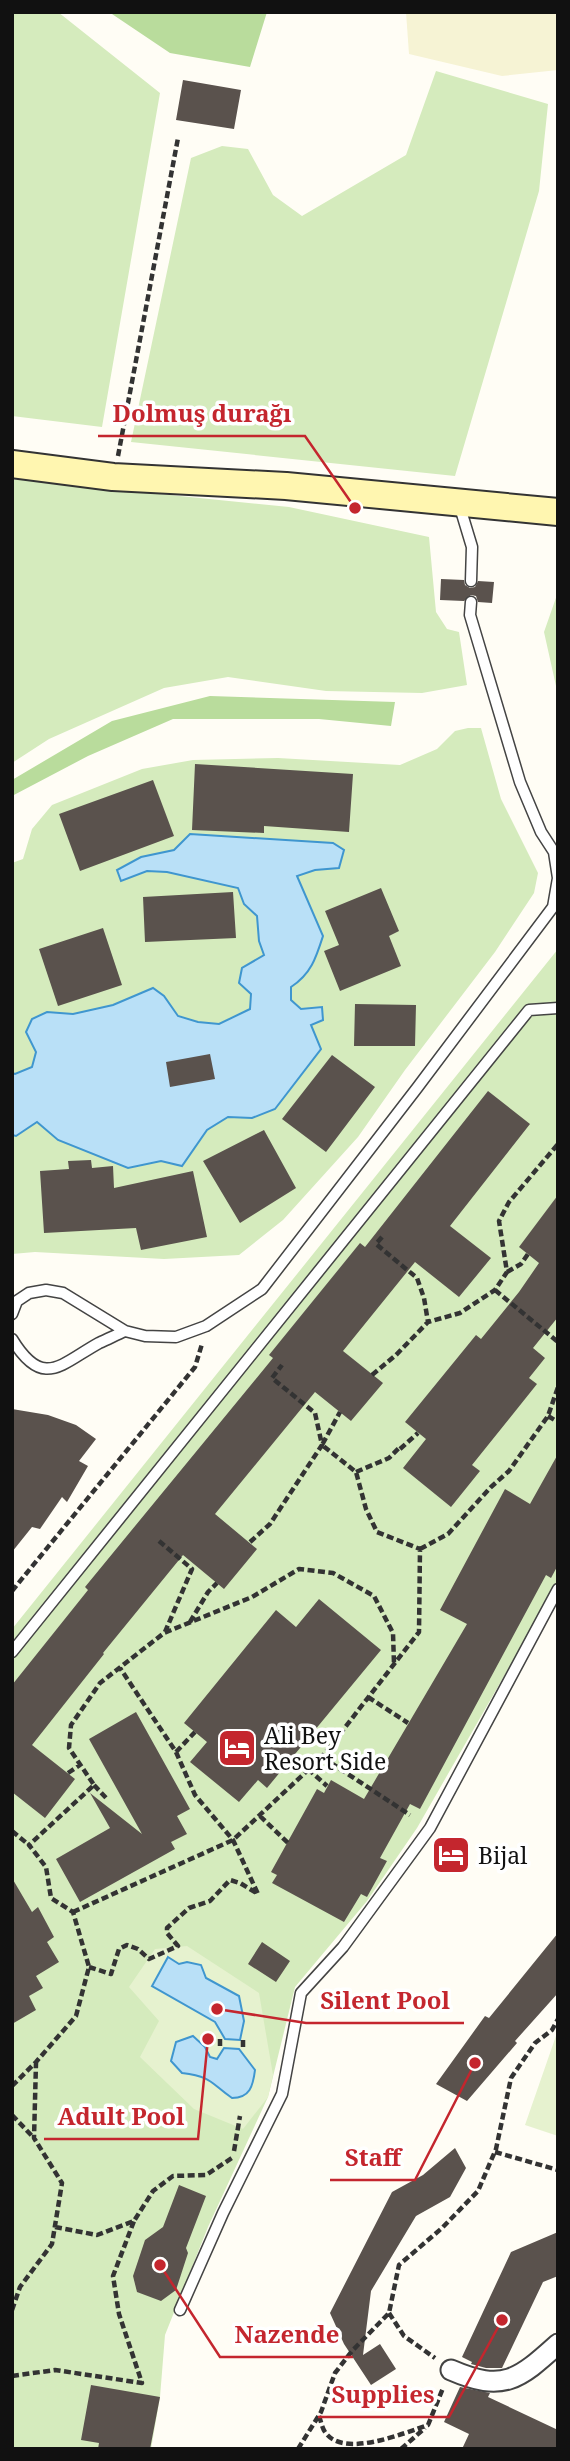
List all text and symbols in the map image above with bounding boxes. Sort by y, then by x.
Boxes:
callout: Dolmuş durağı [98,391,305,436]
text: Dolmuş durağı [113,396,292,429]
place label: Ali Bey Resort Side [264,1719,386,1777]
hotel icon: Ali Bey Resort Side [216,1727,258,1769]
hotel icon: Bijal [430,1834,472,1876]
place label: Bijal [478,1839,527,1871]
callout: Silent Pool [306,1978,464,2023]
text: Silent Pool [320,1983,450,2016]
callout: Adult Pool [44,2094,198,2139]
text: Adult Pool [58,2099,185,2132]
callout: Staff [330,2135,415,2180]
text: Staff [345,2140,404,2173]
callout: Nazende [220,2312,353,2357]
text: Nazende [234,2317,340,2350]
callout: Supplies [318,2372,449,2417]
text: Supplies [331,2377,435,2410]

